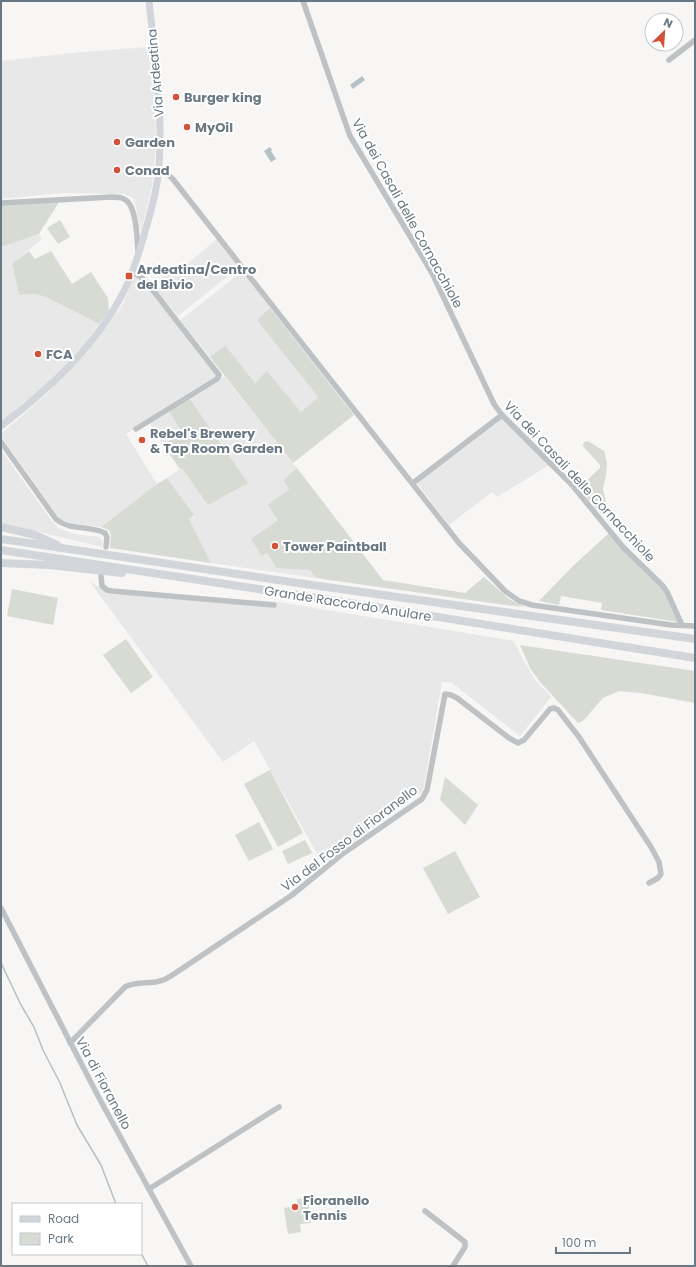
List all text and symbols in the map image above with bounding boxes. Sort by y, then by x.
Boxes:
north arrow [644,12,684,52]
text: N [661,14,675,32]
street label: Via Ardeatina [142,28,169,118]
place label: Burger king [184,88,262,107]
marker: Burger king [171,92,181,102]
street label: Via dei Casali delle Cornacchiole [347,115,468,311]
place label: MyOil [195,118,233,137]
marker: MyOil [182,122,192,132]
place label: Garden [125,133,175,152]
marker: Garden [112,137,122,147]
place label: Conad [125,161,170,180]
marker: Conad [112,165,122,175]
place label: Ardeatina/Centro del Bivio [137,260,256,294]
marker: Ardeatina/Centro del Bivio [124,271,134,281]
place label: FCA [46,345,73,364]
marker: FCA [33,349,43,359]
street label: Via dei Casali delle Cornacchiole [500,397,660,566]
place label: Rebel's Brewery & Tap Room Garden [150,424,283,458]
marker: Rebel's Brewery & Tap Room Garden [137,435,147,445]
place label: Tower Paintball [283,537,387,556]
marker: Tower Paintball [270,541,280,551]
street label: Grande Raccordo Anulare [263,581,433,626]
street label: Via del Fosso di Fioranello [277,781,421,896]
street label: Via di Fioranello [71,1034,136,1133]
place label: Fioranello Tennis [303,1191,369,1225]
marker: Fioranello Tennis [290,1202,300,1212]
legend [12,1203,142,1255]
text: Road [48,1210,79,1227]
scale bar [556,1229,630,1255]
text: Park [48,1230,75,1247]
text: 100 m [562,1234,596,1251]

